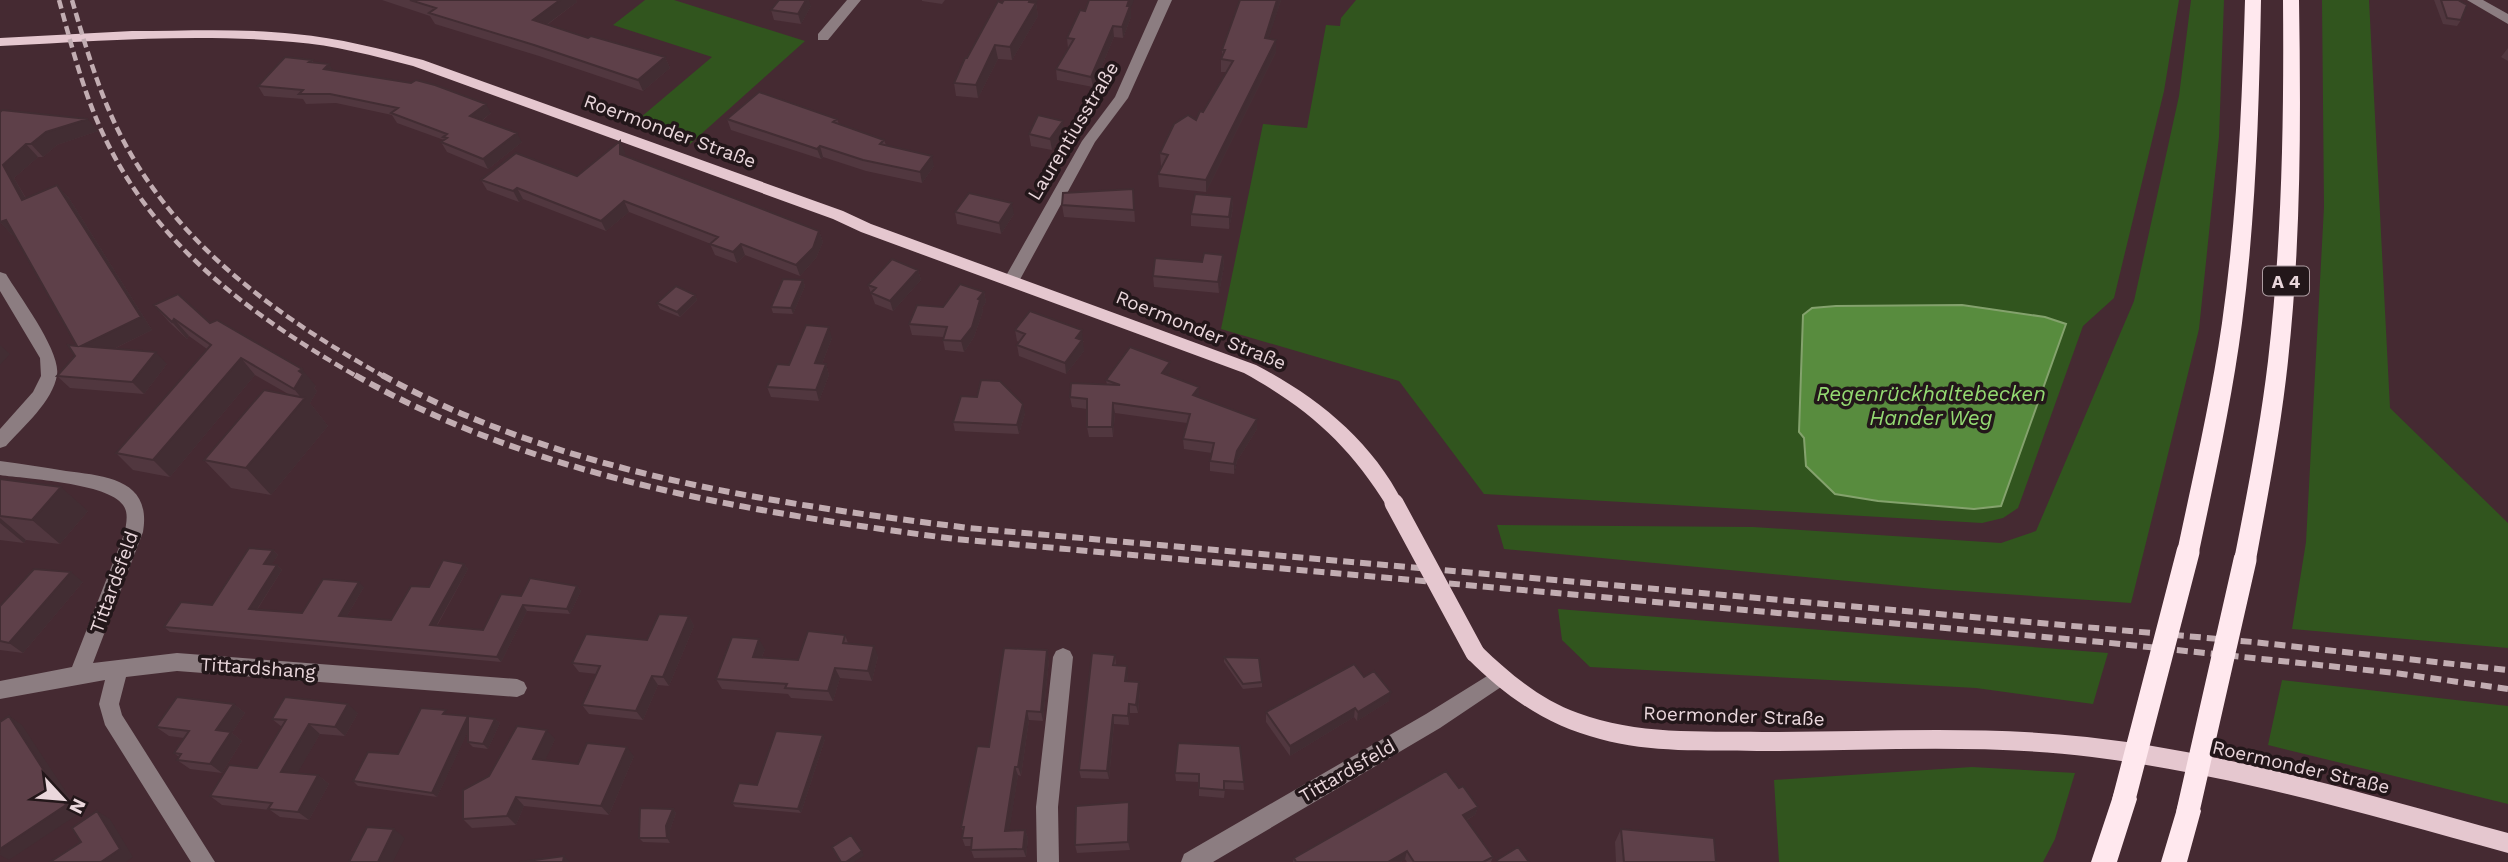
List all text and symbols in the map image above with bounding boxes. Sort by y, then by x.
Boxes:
street label: Laurentiusstraße [1023,58,1123,204]
street label: Roermonder Straße [581,89,759,173]
road number: A 4 [2263,267,2309,296]
street label: Roermonder Straße [1113,285,1289,375]
water label: Regenrückhaltebecken Hander Weg [1816,381,2046,430]
street label: Tittardsfeld [85,528,143,636]
street label: Tittardshang [200,653,317,684]
street label: Roermonder Straße [1643,701,1825,731]
street label: Tittardsfeld [1295,734,1399,808]
street label: Roermonder Straße [2210,735,2392,799]
north arrow [28,764,98,834]
text: N [64,795,91,818]

